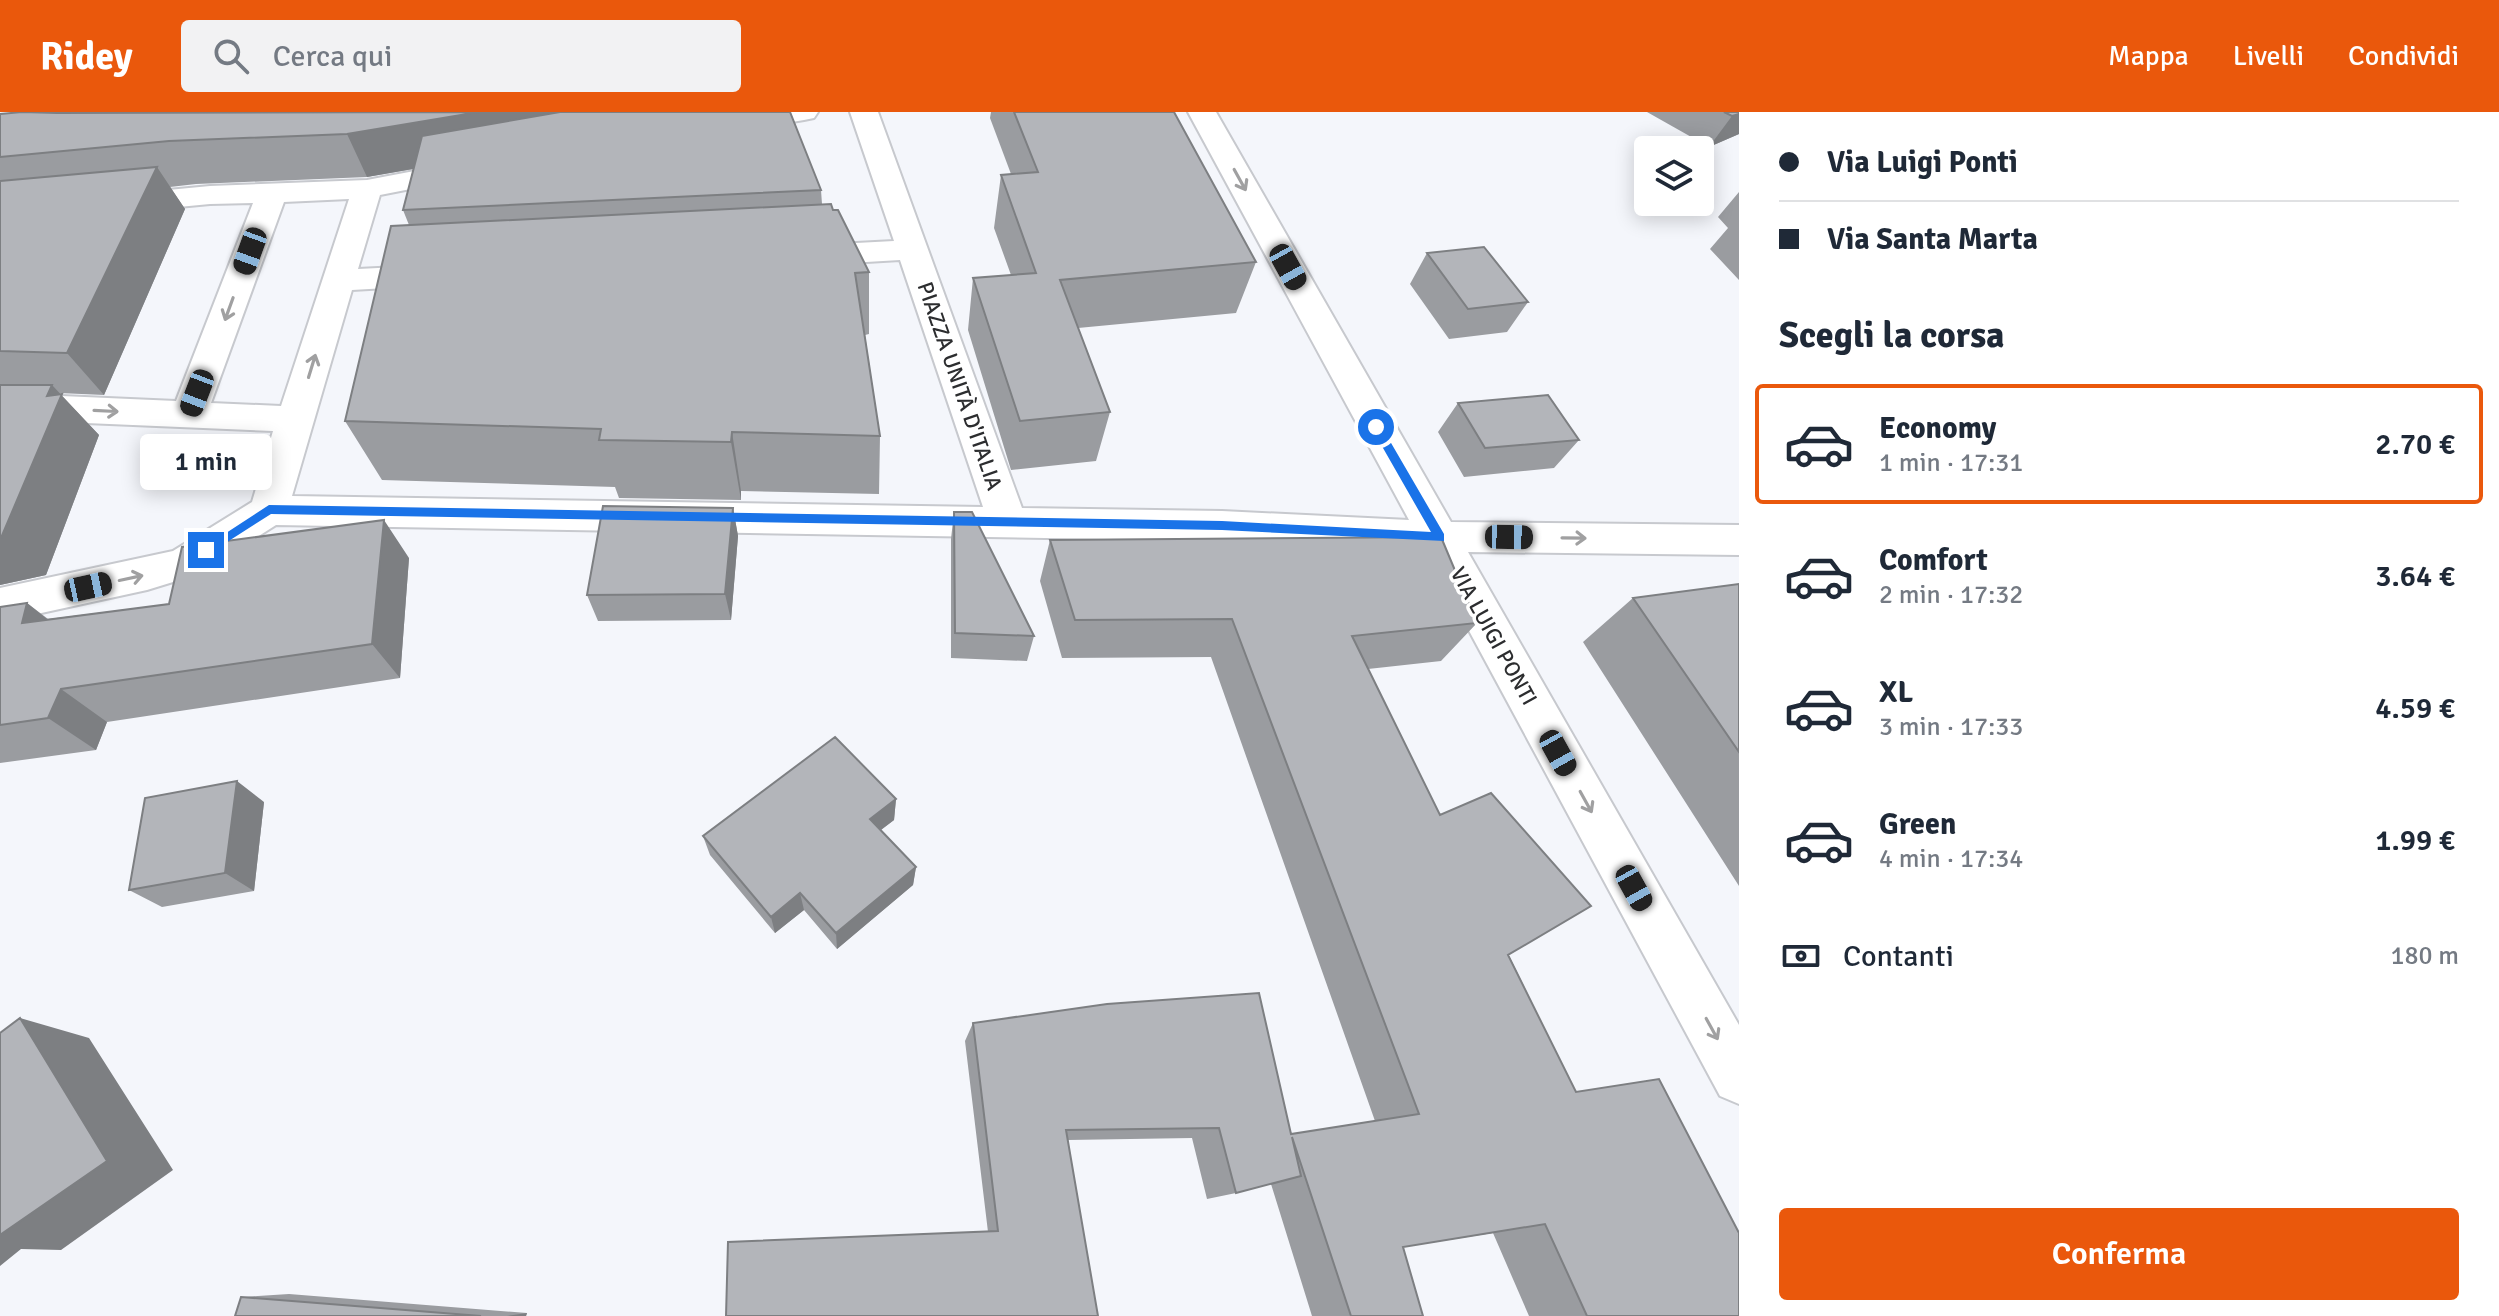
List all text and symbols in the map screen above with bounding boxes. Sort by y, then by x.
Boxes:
search box [181,20,741,92]
text: Ridey [40,33,133,80]
icon: search [209,34,253,78]
text: Cerca qui [273,38,392,75]
text: Mappa [2108,39,2189,73]
text: Livelli [2233,39,2304,73]
text: Condividi [2348,39,2459,73]
map controls [1634,136,1714,216]
button: layers [1634,136,1714,216]
text: Via Luigi Ponti [1827,144,2018,181]
one-way arrow [1233,168,1249,191]
text: Via Santa Marta [1827,221,2038,258]
car [231,224,269,278]
car [1266,240,1310,294]
street label: PIAZZA UNITÀ D'ITALIA [912,278,1009,494]
one-way arrow [221,296,235,321]
text: Scegli la corsa [1779,313,2005,358]
one-way arrow [306,354,320,379]
car [177,366,217,420]
one-way arrow [92,404,119,419]
icon: car [1783,408,1855,480]
route start [1358,409,1394,445]
text: Economy [1879,410,1996,447]
text: 2.70 € [2375,426,2455,463]
callout: 1 min [140,434,272,490]
text: 1 min [175,446,237,478]
text: 1 min · 17:31 [1879,447,2023,479]
car [1485,525,1533,549]
one-way arrow [1560,530,1587,546]
route end [188,532,224,568]
icon: car [1783,540,1855,612]
text: Comfort [1879,542,1988,579]
text: 3.64 € [2375,558,2455,595]
street label: VIA LUIGI PONTI [1445,562,1543,710]
one-way arrow [118,569,144,584]
car [62,570,114,604]
text: 2 min · 17:32 [1879,579,2023,611]
icon: car [1783,672,1855,744]
text: XL [1879,674,1913,711]
text: 4.59 € [2375,690,2455,727]
text: 3 min · 17:33 [1879,711,2023,743]
car [1536,726,1580,780]
one-way arrow [1578,790,1594,813]
icon: car [1783,804,1855,876]
text: Green [1879,806,1956,843]
text: 1.99 € [2375,822,2455,859]
text: 4 min · 17:34 [1879,843,2023,875]
car [1612,861,1656,915]
icon: cash [1779,934,1823,978]
text: Contanti [1843,938,1954,975]
text: 180 m [2390,940,2459,972]
one-way arrow [1705,1017,1721,1040]
button: Conferma [1779,1208,2459,1300]

